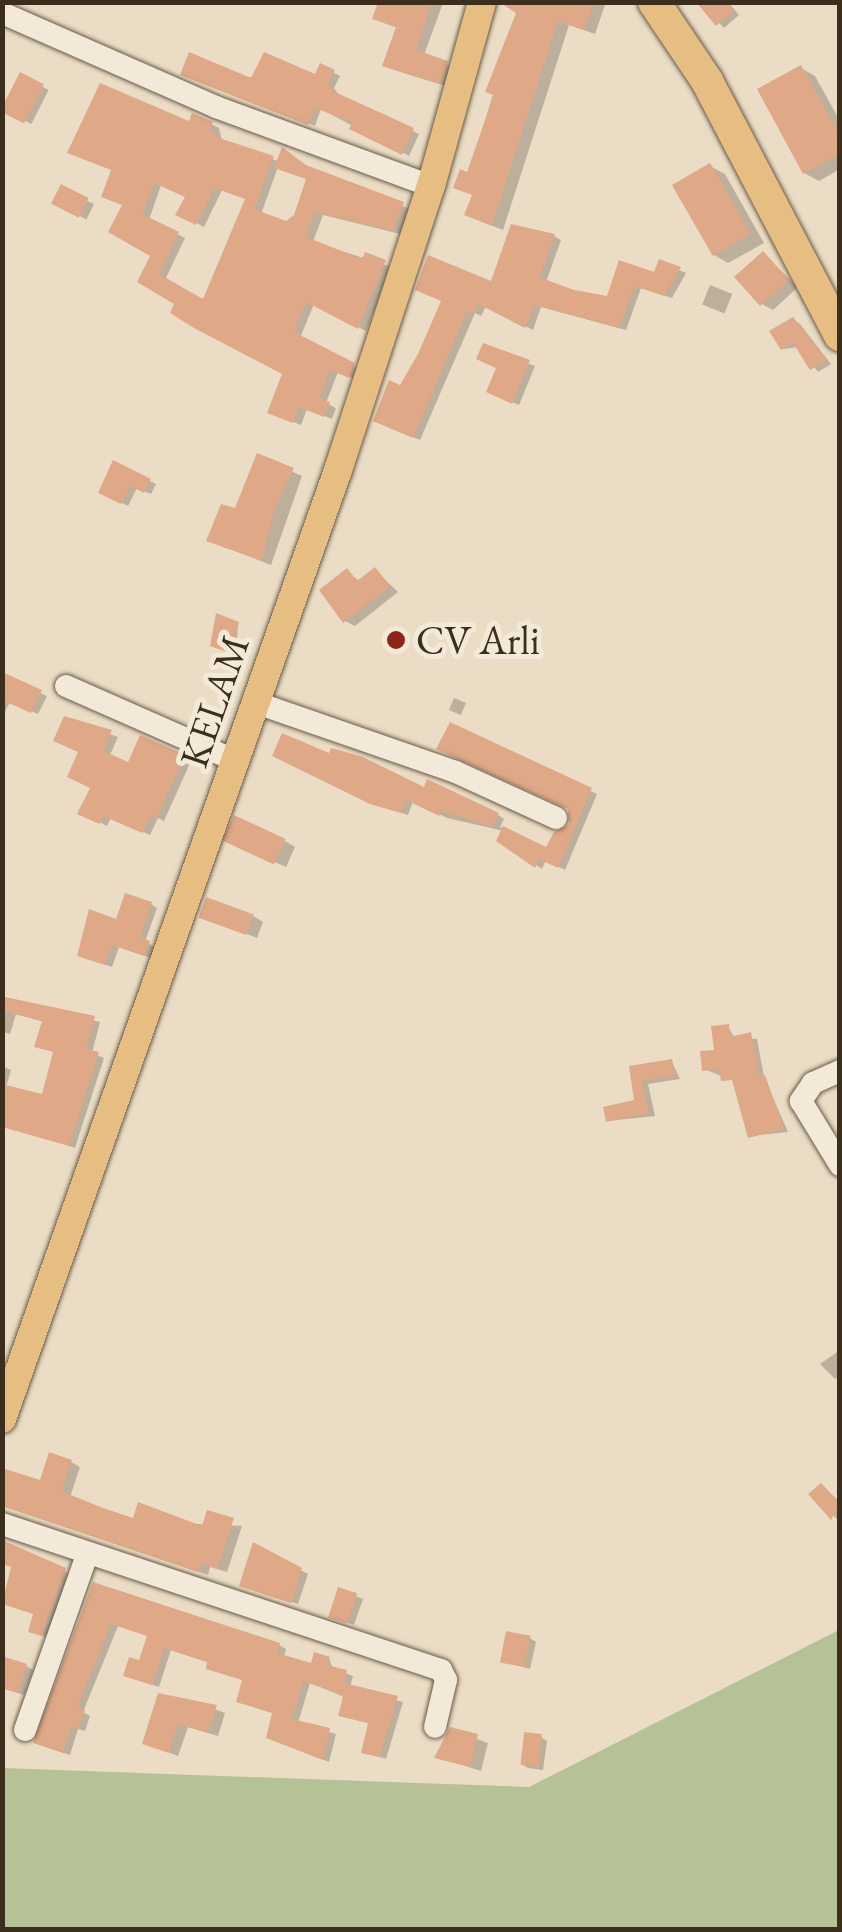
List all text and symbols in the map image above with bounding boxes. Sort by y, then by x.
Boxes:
place label: CV Arli [416,616,540,664]
street label: KELAM [169,628,259,774]
marker: CV Arli [385,629,407,651]

